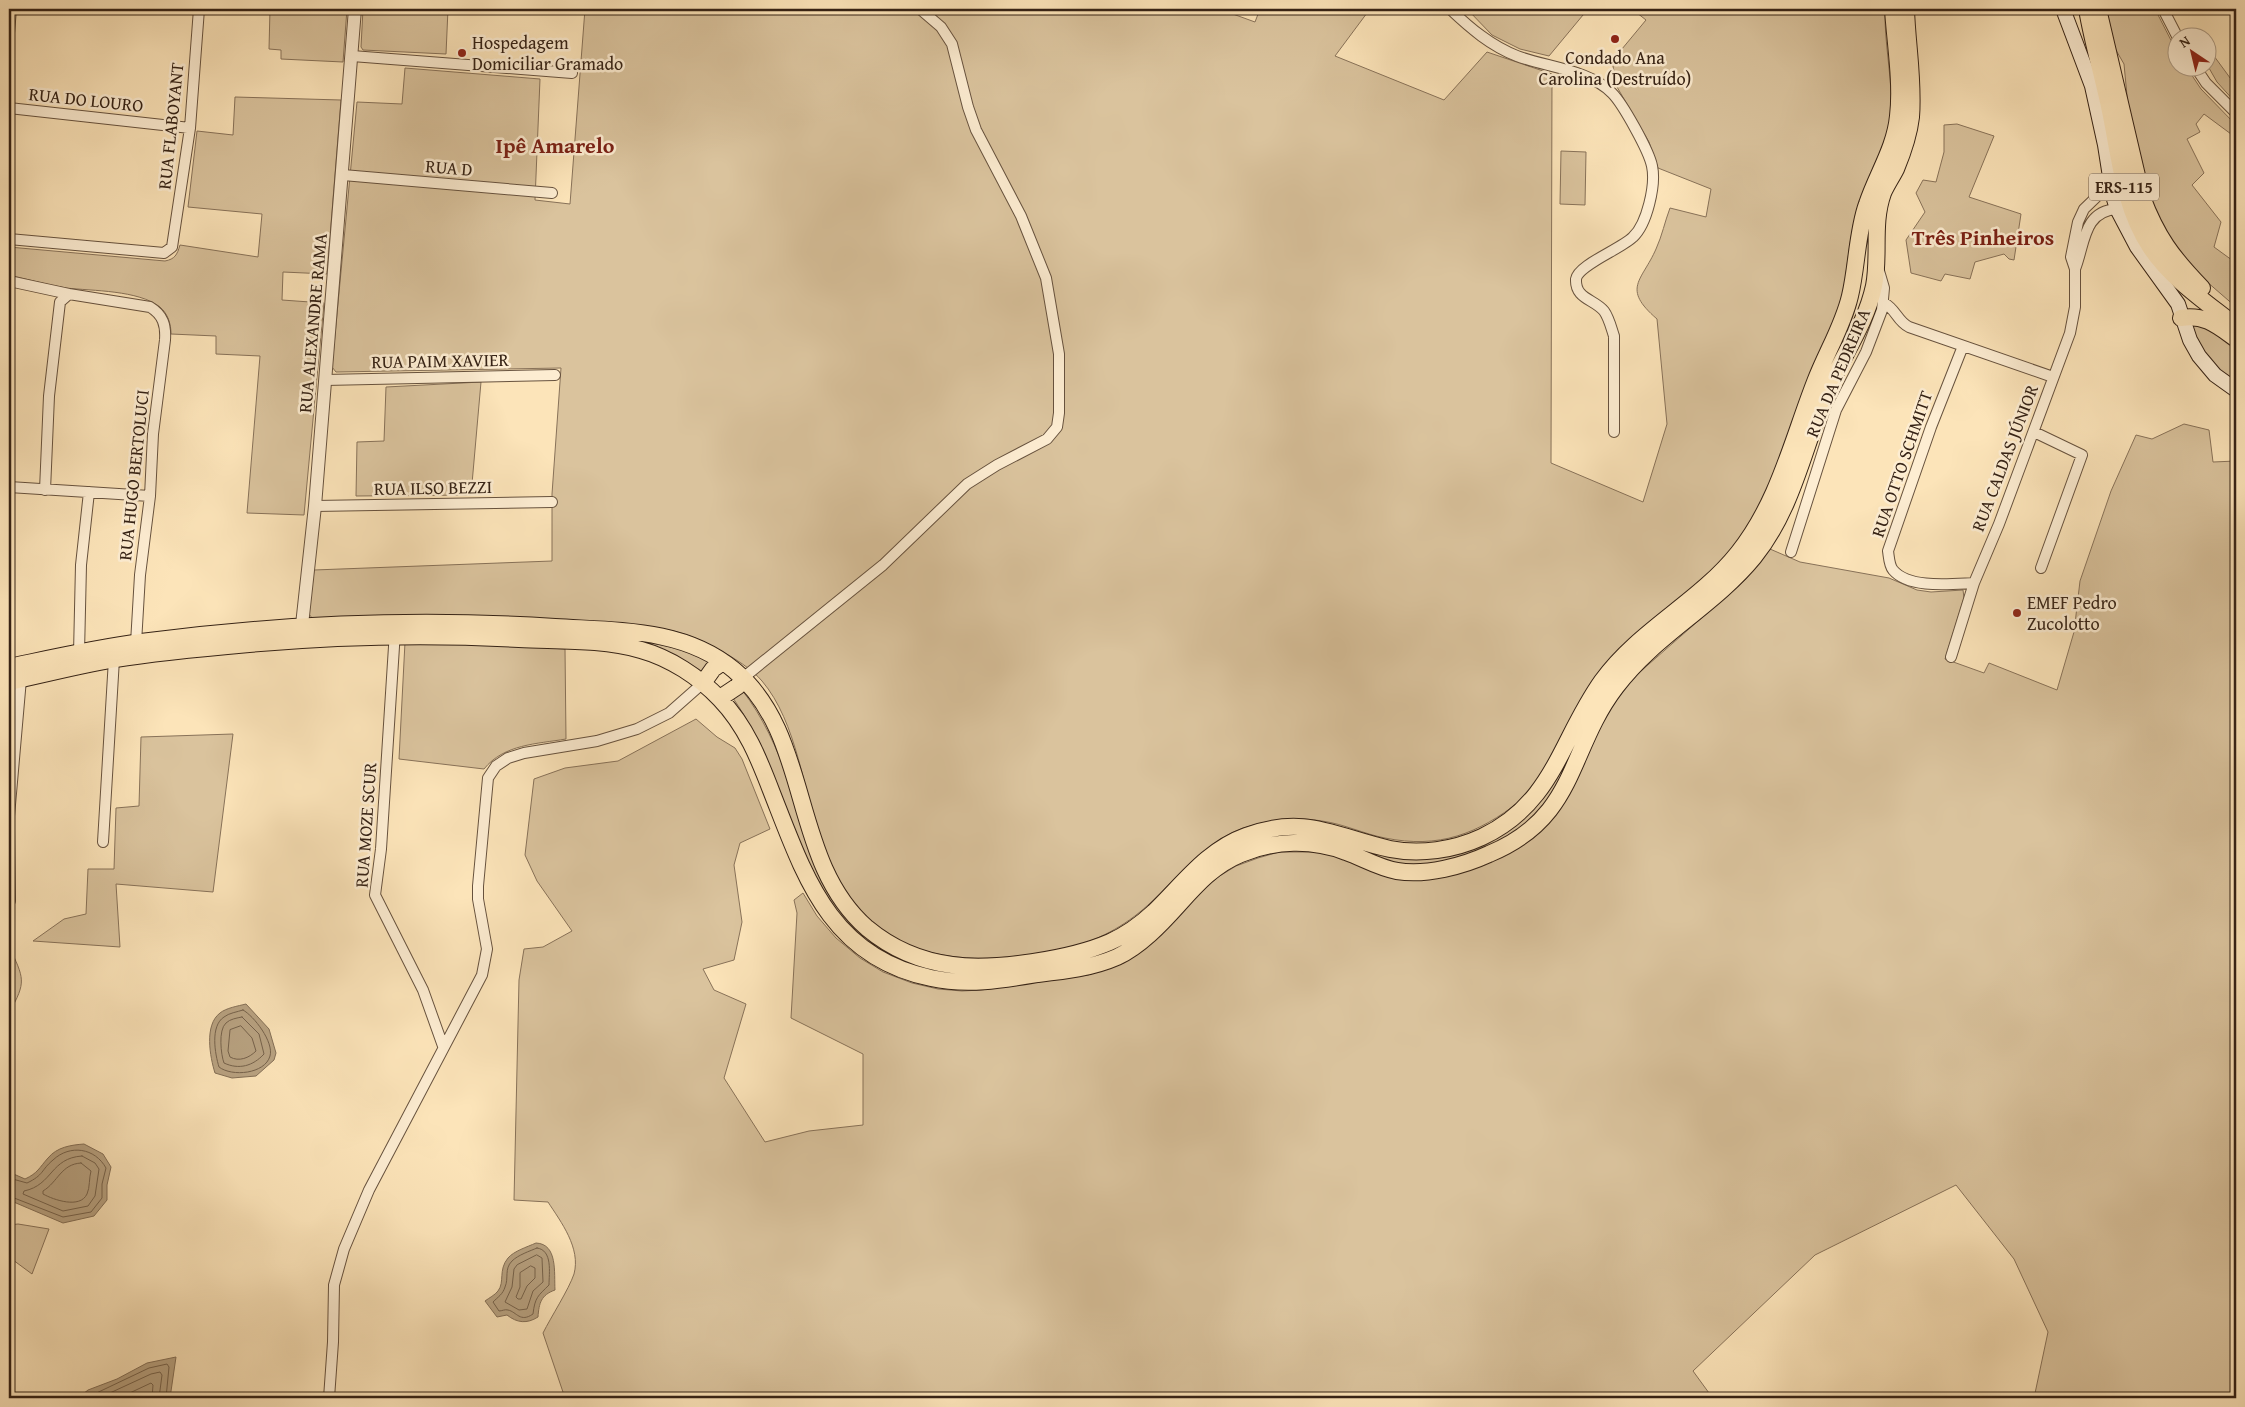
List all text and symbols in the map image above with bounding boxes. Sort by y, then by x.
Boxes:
north arrow [2168,28,2218,78]
place label: Hospedagem Domiciliar Gramado [472,29,623,77]
text: N [2175,30,2195,52]
marker: Condado Ana Carolina (Destruído) [1609,33,1621,45]
place label: Condado Ana Carolina (Destruído) [1539,44,1691,92]
marker: Hospedagem Domiciliar Gramado [456,47,468,59]
street label: RUA FLABOYANT [150,61,191,191]
street label: RUA DO LOURO [27,80,145,119]
district label: Ipê Amarelo [496,129,615,161]
street label: RUA D [424,152,474,183]
road number: ERS-115 [2089,173,2159,200]
district label: Três Pinheiros [1912,221,2054,253]
street label: RUA ALEXANDRE RAMA [291,232,334,414]
street label: RUA DA PEDREIRA [1798,304,1877,441]
street label: RUA PAIM XAVIER [371,346,510,375]
street label: RUA CALDAS JÚNIOR [1964,380,2045,535]
street label: RUA OTTO SCHMITT [1864,387,1939,541]
street label: RUA HUGO BERTOLUCI [111,388,156,562]
street label: RUA ILSO BEZZI [374,473,492,502]
place label: EMEF Pedro Zucolotto [2027,589,2117,637]
marker: EMEF Pedro Zucolotto [2011,607,2023,619]
street label: RUA MOZE SCUR [348,761,383,888]

